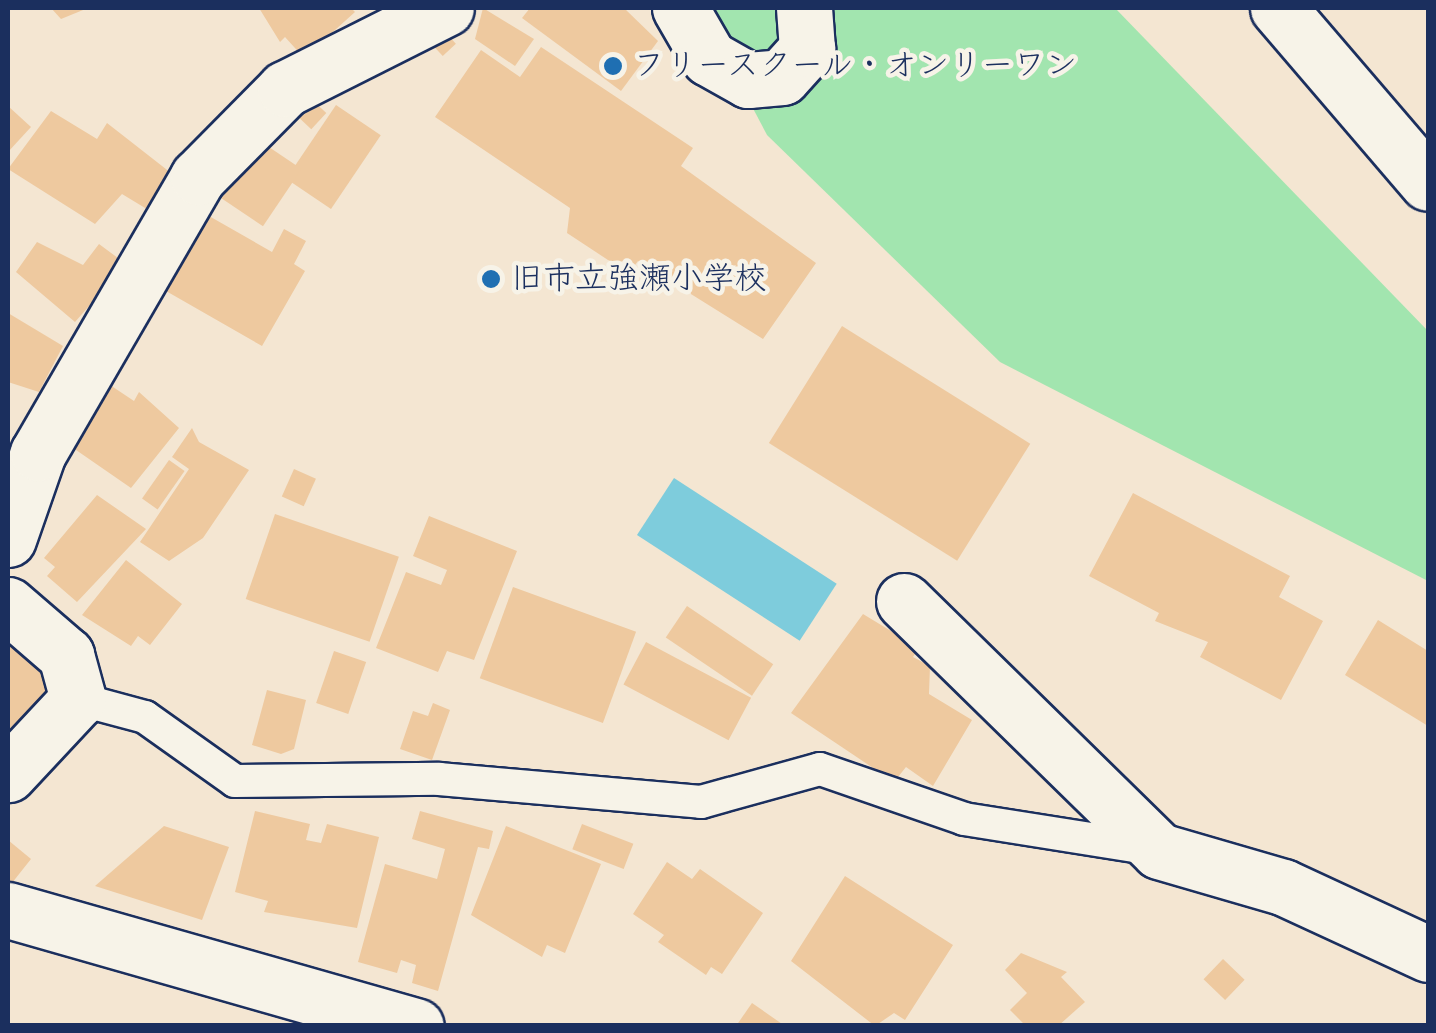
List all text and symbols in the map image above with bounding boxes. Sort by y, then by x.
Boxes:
place label: フリースクール・オンリーワン [633,47,1081,85]
marker: フリースクール・オンリーワン [602,55,624,77]
place label: 旧市立強瀬小学校 [511,260,767,298]
marker: 旧市立強瀬小学校 [480,268,502,290]

